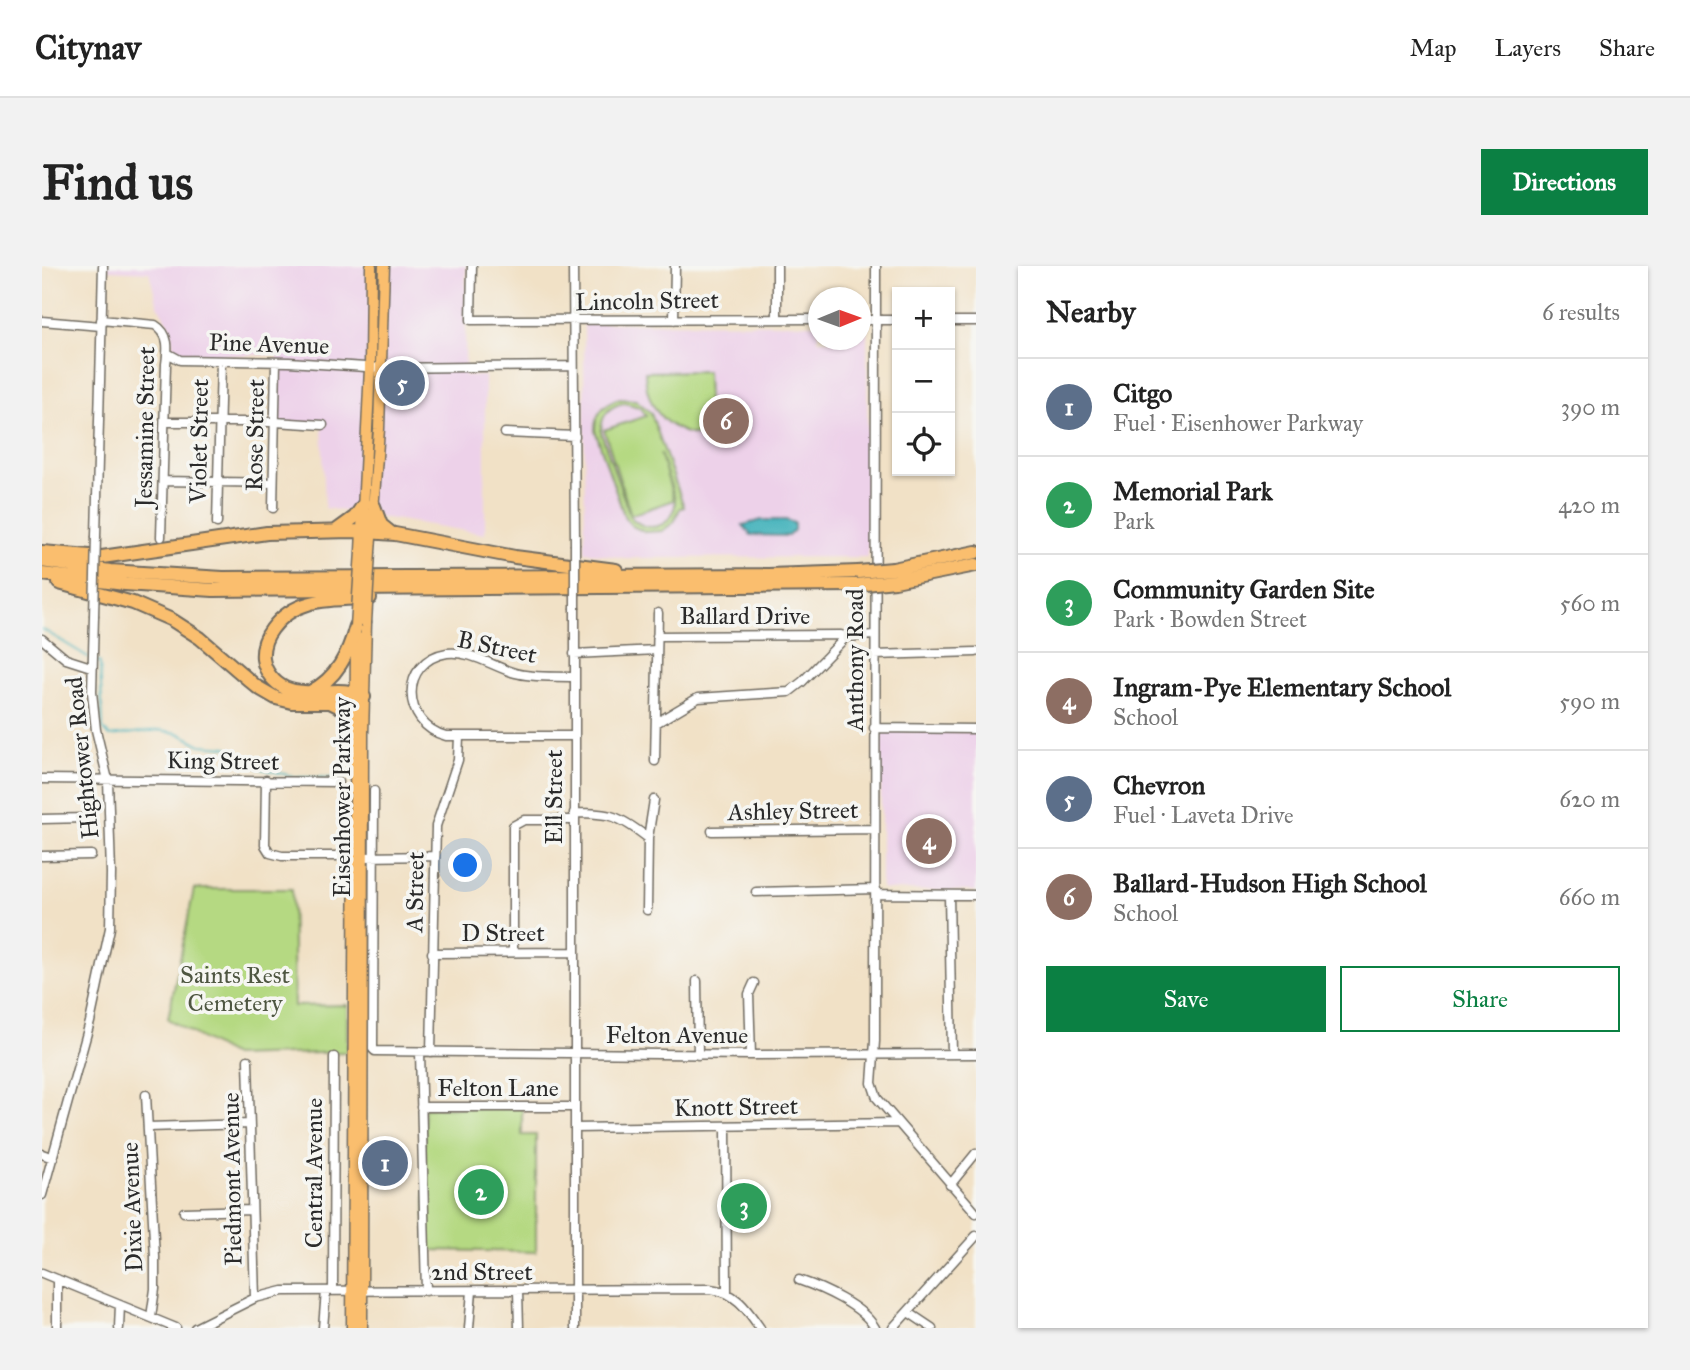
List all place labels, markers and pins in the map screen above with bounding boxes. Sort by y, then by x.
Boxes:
pin: 5 [379,357,425,409]
pin: 6 [703,395,749,447]
pin: 4 [906,815,952,867]
pin: 1 [362,1137,408,1189]
pin: 2 [458,1166,504,1218]
pin: 3 [721,1180,767,1232]

